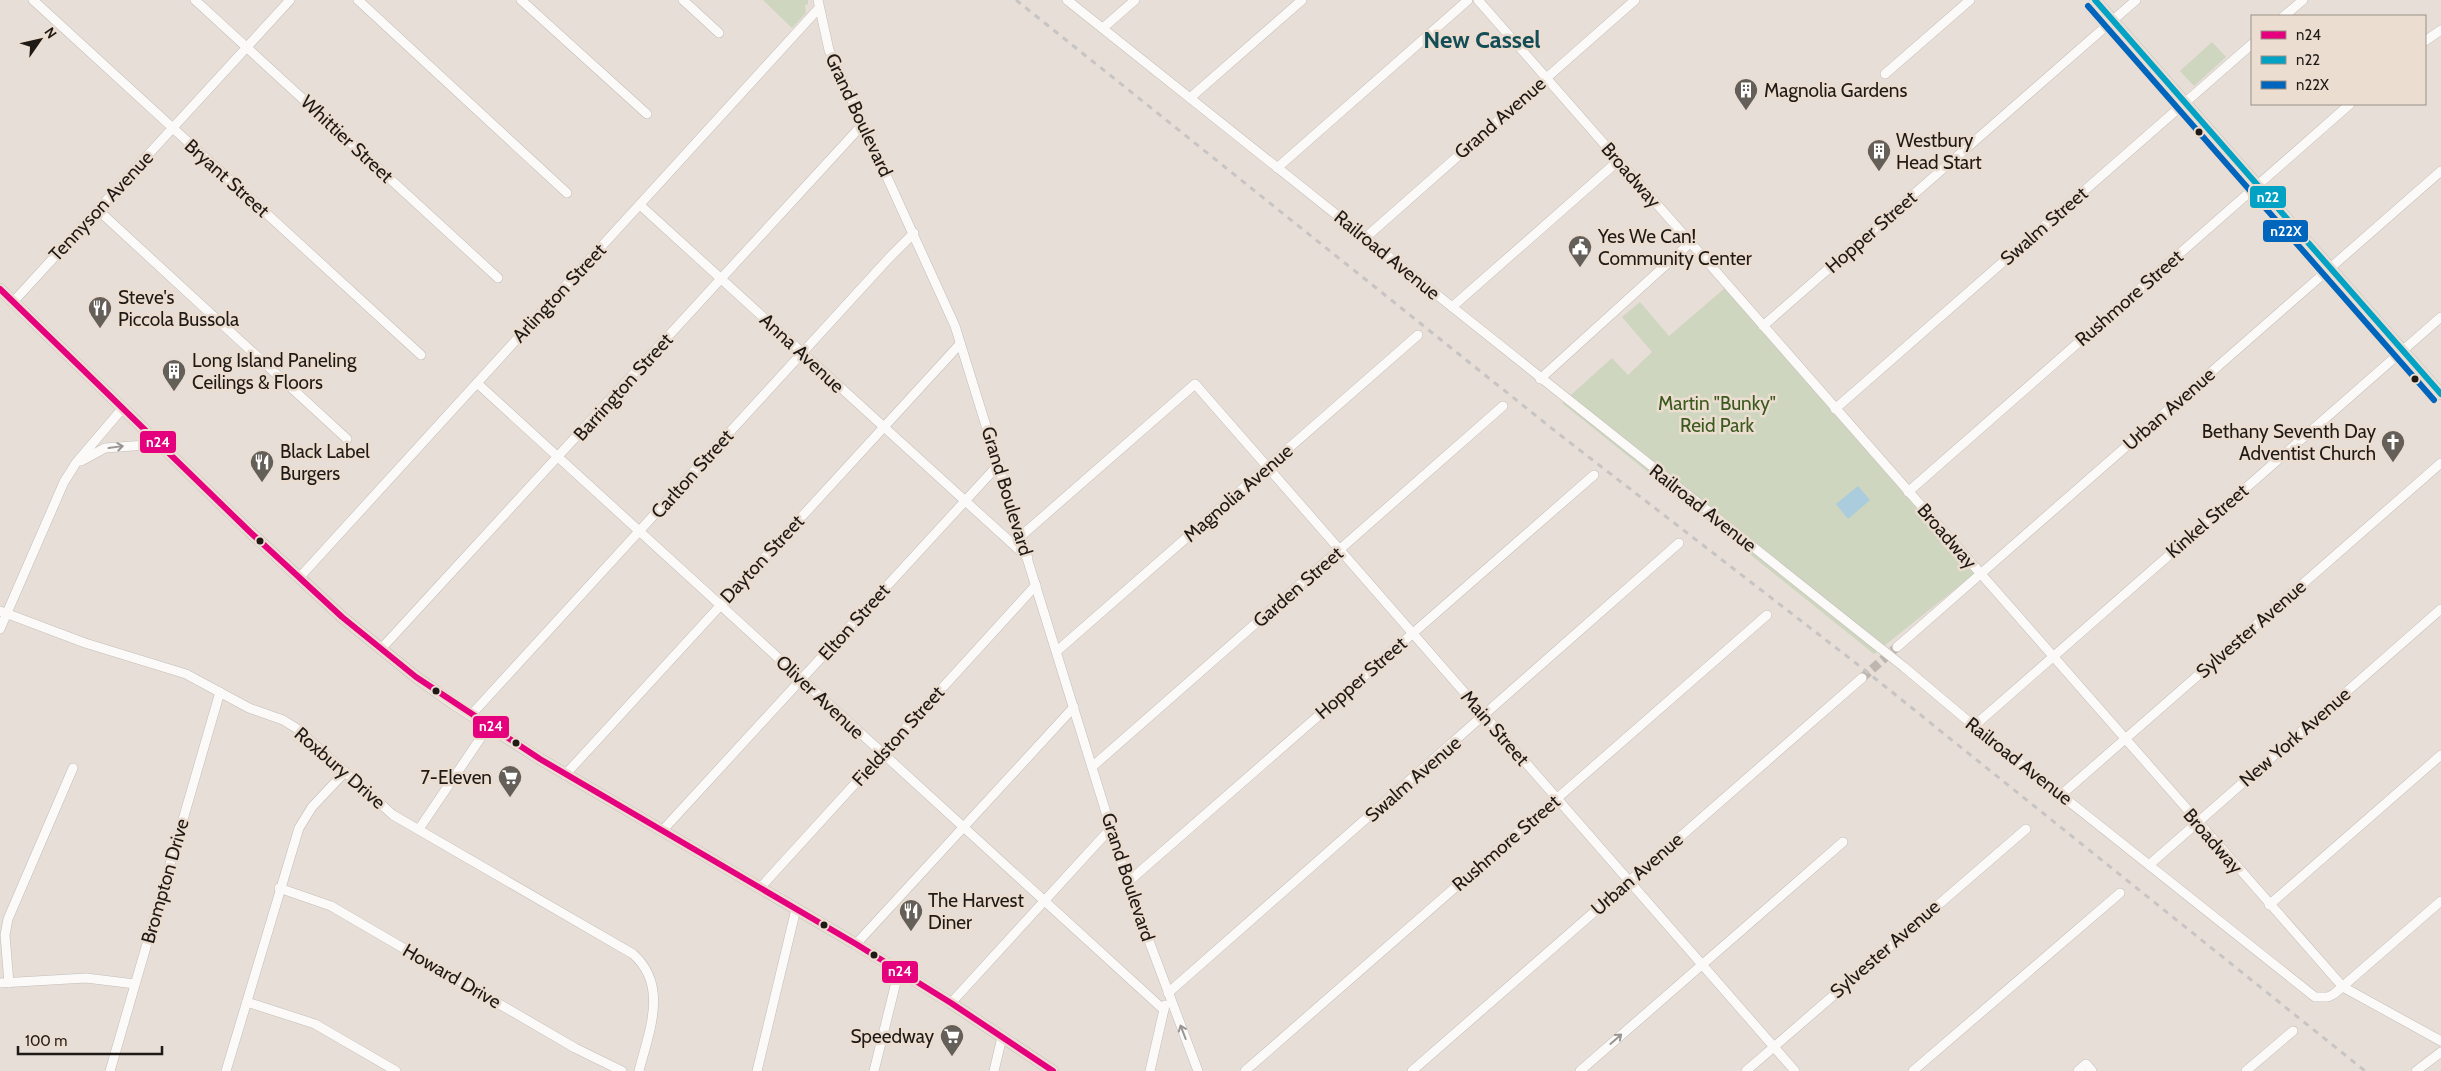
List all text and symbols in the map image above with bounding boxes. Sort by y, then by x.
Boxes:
north arrow [15,15,65,65]
legend [2251,15,2426,105]
text: N [41,24,61,42]
district label: New Cassel [1423,25,1541,54]
text: n24 [2296,26,2321,44]
street label: Grand Boulevard [820,50,898,180]
text: n22 [2296,51,2320,69]
street label: Grand Avenue [1450,72,1551,164]
text: n22X [2296,76,2329,94]
building icon: Magnolia Gardens [1733,77,1759,111]
place label: Magnolia Gardens [1764,79,1907,102]
street label: Whittier Street [296,90,398,188]
unlabelled marker [2194,127,2204,137]
place label: Westbury Head Start [1896,129,1982,174]
street label: Bryant Street [180,134,274,222]
street label: Broadway [1596,138,1666,213]
building icon: Westbury Head Start [1866,138,1892,172]
street label: Tennyson Avenue [44,146,158,266]
street label: Swalm Street [1996,182,2093,270]
line badge: n22 [2249,185,2287,209]
street label: Hopper Street [1821,186,1922,278]
text: n22 [2257,188,2279,206]
street label: Railroad Avenue [1329,205,1445,305]
line badge: n22X [2262,219,2309,243]
text: n22X [2270,222,2302,240]
place label: Yes We Can! Community Center [1597,225,1752,270]
public building icon: Yes We Can! Community Center [1567,234,1593,268]
street label: Arlington Street [507,238,611,347]
street label: Rushmore Street [2070,245,2188,351]
place label: Steve's Piccola Bussola [118,286,239,331]
restaurant icon: Steve's Piccola Bussola [87,295,113,329]
street label: Anna Avenue [755,308,849,398]
street label: Barrington Street [569,328,678,446]
place label: Long Island Paneling Ceilings & Floors [192,349,357,394]
building icon: Long Island Paneling Ceilings & Floors [161,358,187,392]
street label: Urban Avenue [2118,363,2220,455]
unlabelled marker [2410,374,2420,384]
park label: Martin "Bunky" Reid Park [1658,392,1776,437]
place label: Bethany Seventh Day Adventist Church [2202,420,2376,465]
street label: Carlton Street [646,424,738,523]
street label: Grand Boulevard [976,424,1038,558]
church icon: Bethany Seventh Day Adventist Church [2380,429,2406,463]
line badge: n24 [139,430,177,454]
text: n24 [146,433,170,451]
street label: Magnolia Avenue [1179,439,1297,547]
place label: Black Label Burgers [280,440,370,485]
one-way arrow [108,441,124,451]
restaurant icon: Black Label Burgers [249,449,275,483]
street label: Railroad Avenue [1645,459,1761,557]
street label: Kinkel Street [2161,479,2253,563]
street label: Broadway [1912,499,1982,574]
street label: Dayton Street [715,510,809,608]
unlabelled marker [255,536,265,546]
street label: Garden Street [1248,541,1348,632]
street label: Sylvester Avenue [2191,575,2311,683]
street label: Elton Street [814,578,895,665]
street label: Hopper Street [1311,632,1412,724]
street label: Oliver Avenue [771,650,869,744]
street label: Fieldston Street [847,681,949,791]
street label: New York Avenue [2235,682,2355,791]
unlabelled marker [431,686,441,696]
street label: Main Street [1456,686,1534,771]
street label: Railroad Avenue [1961,712,2077,810]
line badge: n24 [472,715,510,739]
text: n24 [479,717,503,735]
street label: Roxbury Drive [290,722,390,814]
street label: Swalm Avenue [1360,731,1466,827]
unlabelled marker [511,738,521,748]
supermarket icon: 7-Eleven [497,764,523,798]
place label: 7-Eleven [421,766,492,789]
street label: Rushmore Street [1447,790,1565,896]
street label: Broadway [2178,804,2248,879]
street label: Grand Boulevard [1096,810,1160,944]
street label: Brompton Drive [136,816,194,946]
street label: Urban Avenue [1586,828,1688,920]
place label: The Harvest Diner [928,889,1024,934]
street label: Sylvester Avenue [1825,895,1945,1003]
restaurant icon: The Harvest Diner [898,898,924,932]
unlabelled marker [819,920,829,930]
street label: Howard Drive [399,939,505,1013]
unlabelled marker [869,950,879,960]
line badge: n24 [881,960,919,984]
text: n24 [888,962,912,980]
supermarket icon: Speedway [939,1023,965,1057]
scale bar [18,1024,161,1056]
place label: Speedway [850,1025,934,1048]
one-way arrow [1178,1025,1187,1040]
text: 100 m [25,1032,67,1050]
one-way arrow [1610,1033,1623,1045]

